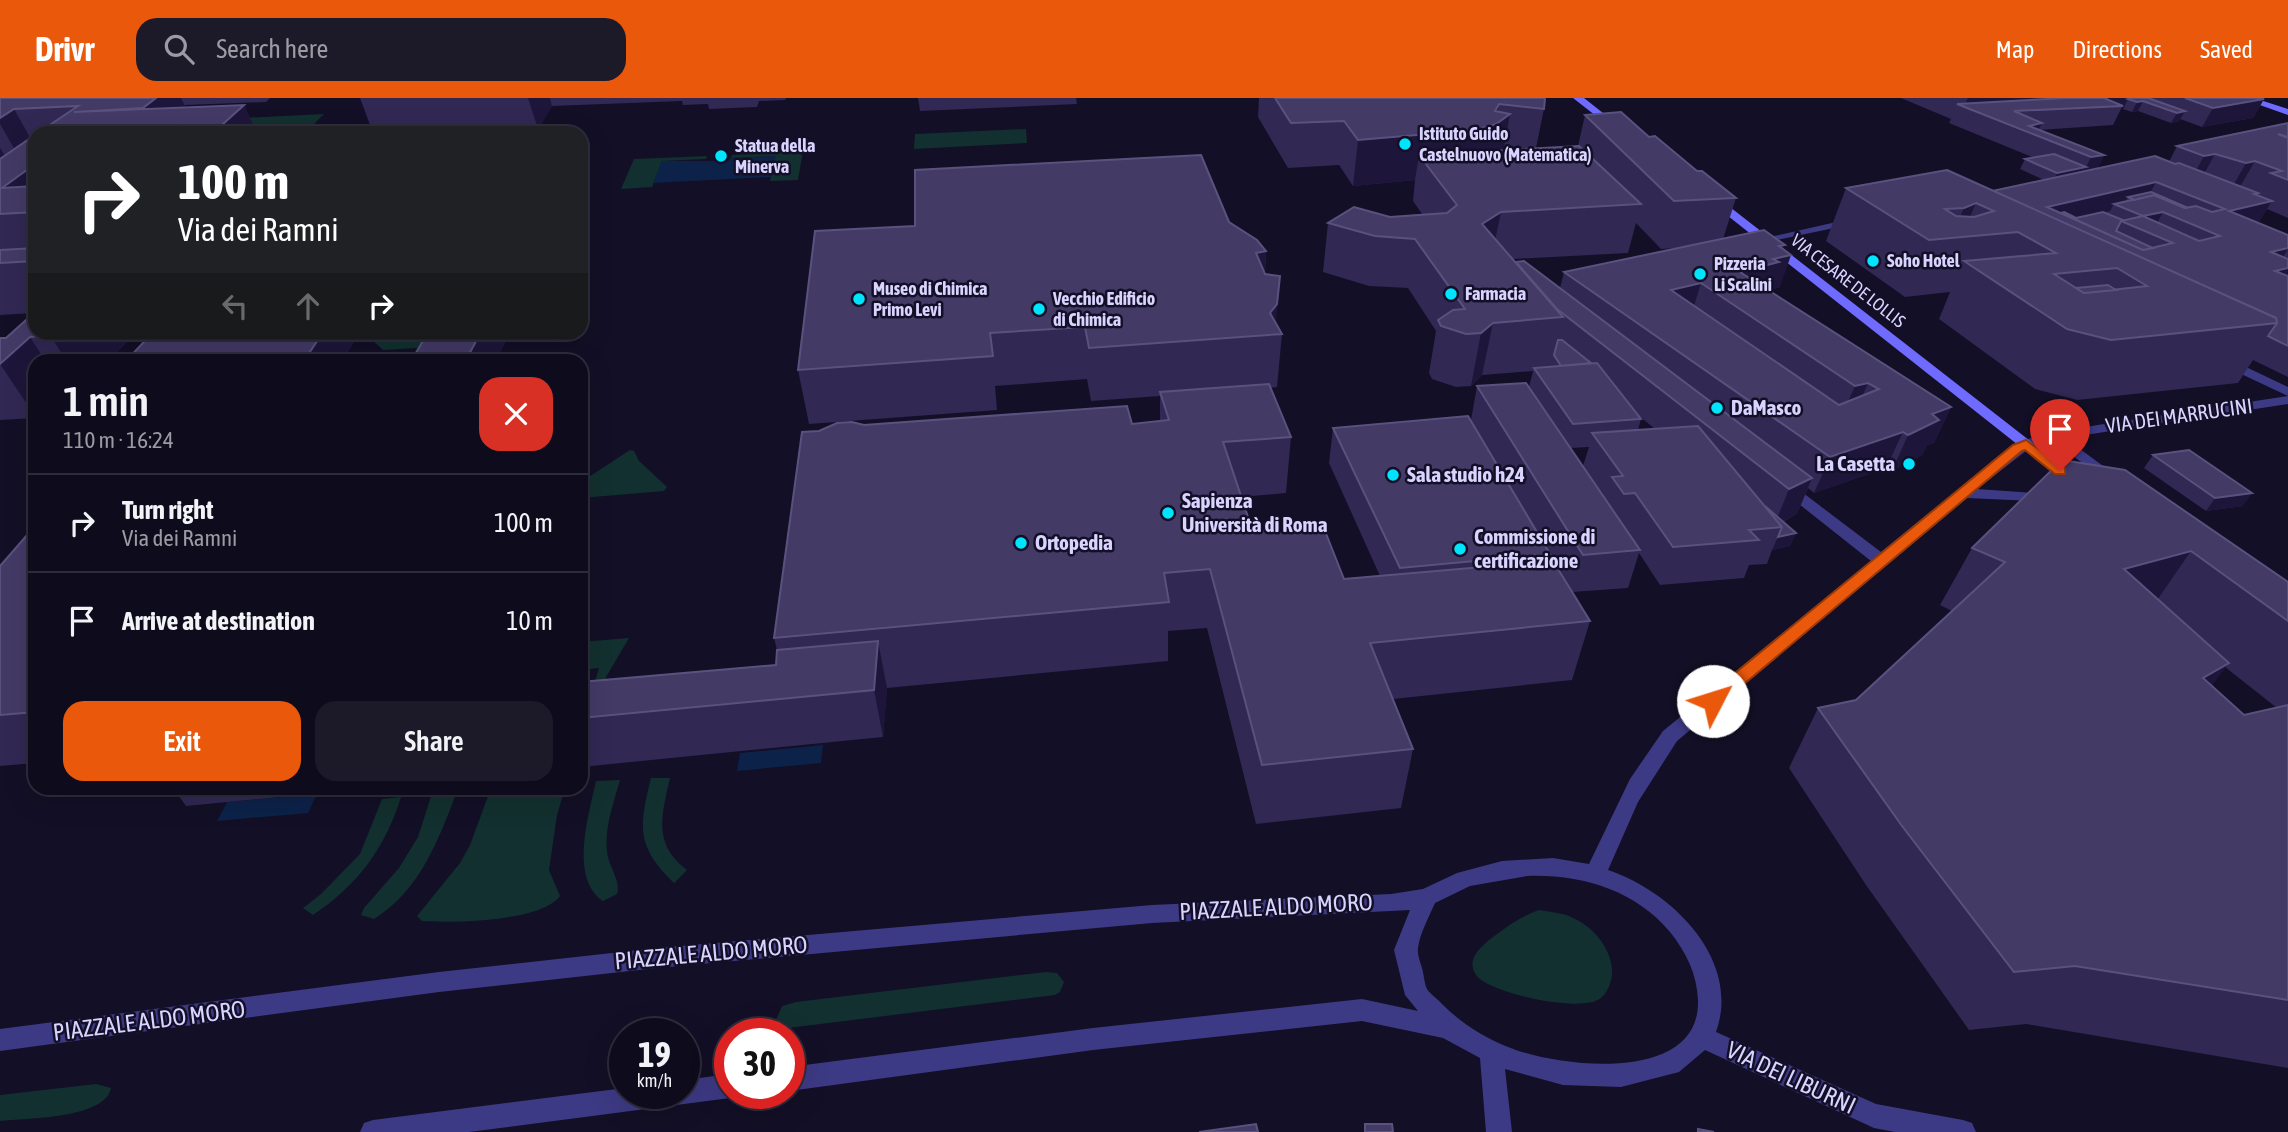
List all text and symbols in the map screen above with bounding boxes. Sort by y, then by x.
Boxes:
search box [136,18,626,81]
text: Drivr [35,30,94,68]
icon: search [160,30,198,68]
text: Search here [216,34,328,64]
text: Map [1996,36,2034,63]
text: Directions [2072,36,2162,63]
text: Saved [2200,36,2253,63]
place label: Istituto Guido Castelnuovo (Matematica) [1419,123,1592,165]
place label: Statua della Minerva [735,135,815,177]
marker: Istituto Guido Castelnuovo (Matematica) [1397,136,1413,152]
marker: Statua della Minerva [713,148,729,164]
text: 100 m [178,153,289,209]
icon: right [63,154,154,245]
text: Via dei Ramni [178,211,339,248]
street label: VIA CESARE DE LOLLIS [1787,229,1910,332]
place label: Soho Hotel [1887,250,1960,271]
place label: Pizzeria Li Scalini [1714,253,1772,295]
marker: Soho Hotel [1865,253,1881,269]
marker: Pizzeria Li Scalini [1692,266,1708,282]
place label: Museo di Chimica Primo Levi [873,278,987,320]
place label: Farmacia [1465,283,1526,304]
marker: Farmacia [1443,286,1459,302]
icon: left [216,287,254,325]
icon: ahead [289,287,327,325]
icon: right [362,287,400,325]
place label: Vecchio Edificio di Chimica [1052,288,1155,330]
marker: Museo di Chimica Primo Levi [851,291,867,307]
marker: Vecchio Edificio di Chimica [1031,301,1047,317]
text: 1 min [63,377,149,425]
button: close [479,377,553,451]
street label: VIA DEI MARRUCINI [2104,393,2254,437]
place label: DaMasco [1731,395,1802,419]
pin [2030,399,2090,471]
marker: DaMasco [1709,400,1725,416]
icon: arrive [2041,410,2079,448]
text: 110 m · 16:24 [63,427,174,453]
place label: La Casetta [1816,451,1895,475]
marker: La Casetta [1901,456,1917,472]
place label: Sala studio h24 [1407,462,1525,486]
marker: Sala studio h24 [1385,467,1401,483]
place label: Sapienza Università di Roma [1182,488,1328,536]
text: Turn right [122,495,213,525]
icon: right [63,504,101,542]
marker: Sapienza Università di Roma [1160,505,1176,521]
text: 100 m [494,508,553,538]
place label: Commissione di certificazione [1474,524,1595,572]
text: Via dei Ramni [122,525,237,551]
place label: Ortopedia [1035,530,1113,554]
marker: Ortopedia [1013,535,1029,551]
marker: Commissione di certificazione [1452,541,1468,557]
icon: arrive [63,602,101,640]
text: Arrive at destination [122,606,315,636]
text: 10 m [506,606,553,636]
position arrow [1676,664,1750,738]
button: Exit [63,701,301,781]
button: Share [315,701,553,781]
street label: PIAZZALE ALDO MORO [1179,888,1373,925]
street label: PIAZZALE ALDO MORO [613,931,808,974]
street label: PIAZZALE ALDO MORO [51,995,247,1046]
speed limit sign: 30 [714,1018,805,1109]
text: 19 [638,1034,671,1074]
street label: VIA DEI LIBURNI [1722,1036,1860,1119]
text: km/h [637,1070,672,1091]

